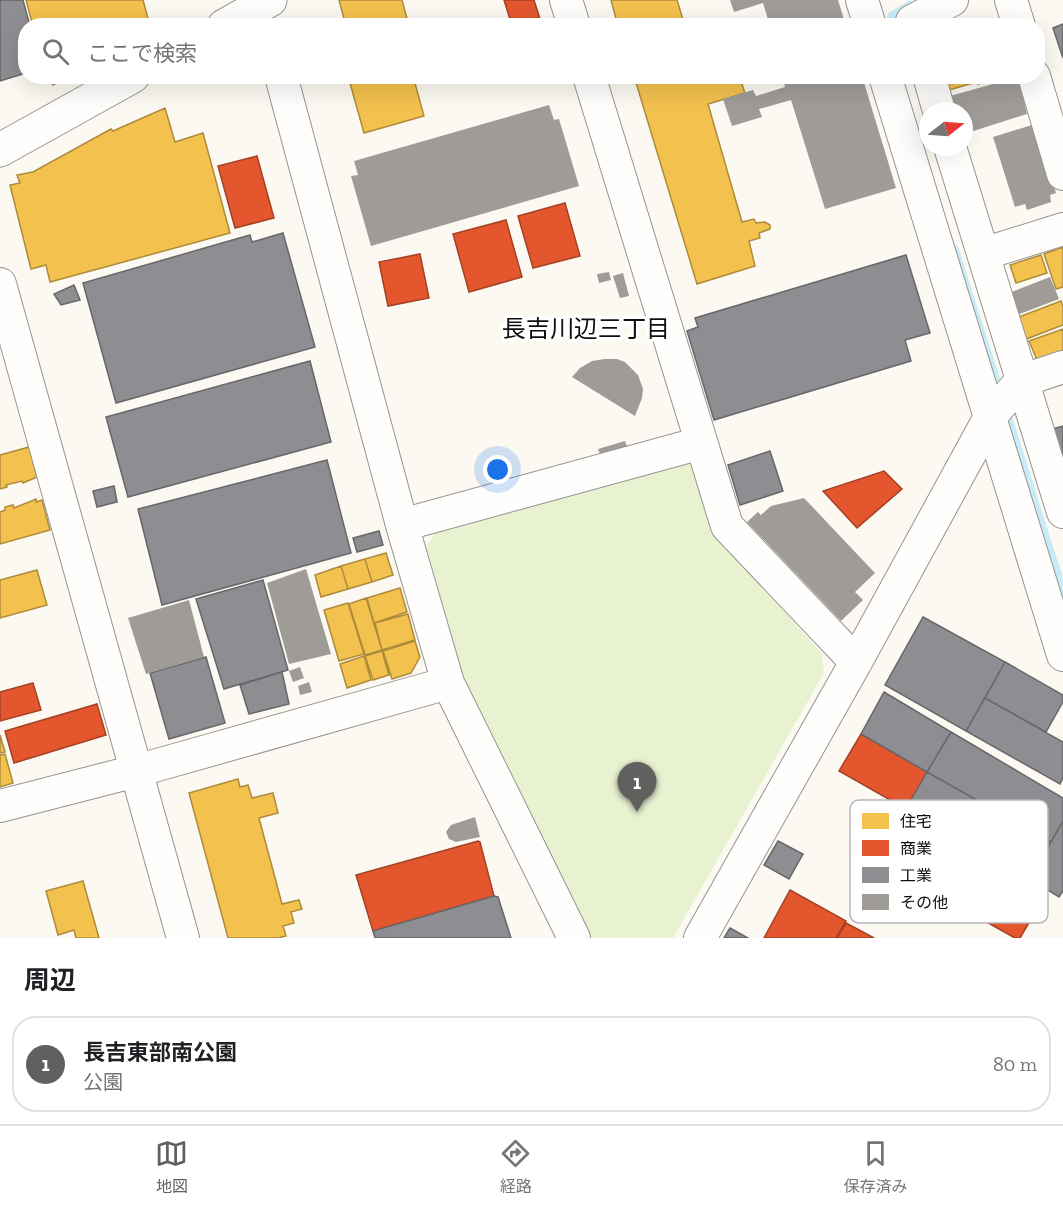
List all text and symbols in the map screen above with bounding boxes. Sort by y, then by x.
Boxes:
search box [18,18,1045,84]
icon: search [39,35,72,68]
text: ここで検索 [87,40,197,67]
north arrow [919,102,973,156]
district label: 長吉川辺三丁目 [502,314,670,343]
your location [483,455,512,484]
pin: 1 [618,762,656,812]
legend [850,800,1048,923]
text: 住宅 [900,812,932,831]
text: 商業 [900,839,932,858]
text: 工業 [900,866,932,885]
text: その他 [900,893,948,912]
text: 周辺 [24,964,76,996]
text: 長吉東部南公園 [83,1039,237,1066]
text: 1 [41,1052,50,1076]
text: 80 m [993,1052,1037,1076]
text: 公園 [83,1070,123,1094]
tab: 地図 [155,1137,188,1197]
tab: 経路 [499,1137,532,1197]
tab: 保存済み [843,1137,907,1197]

